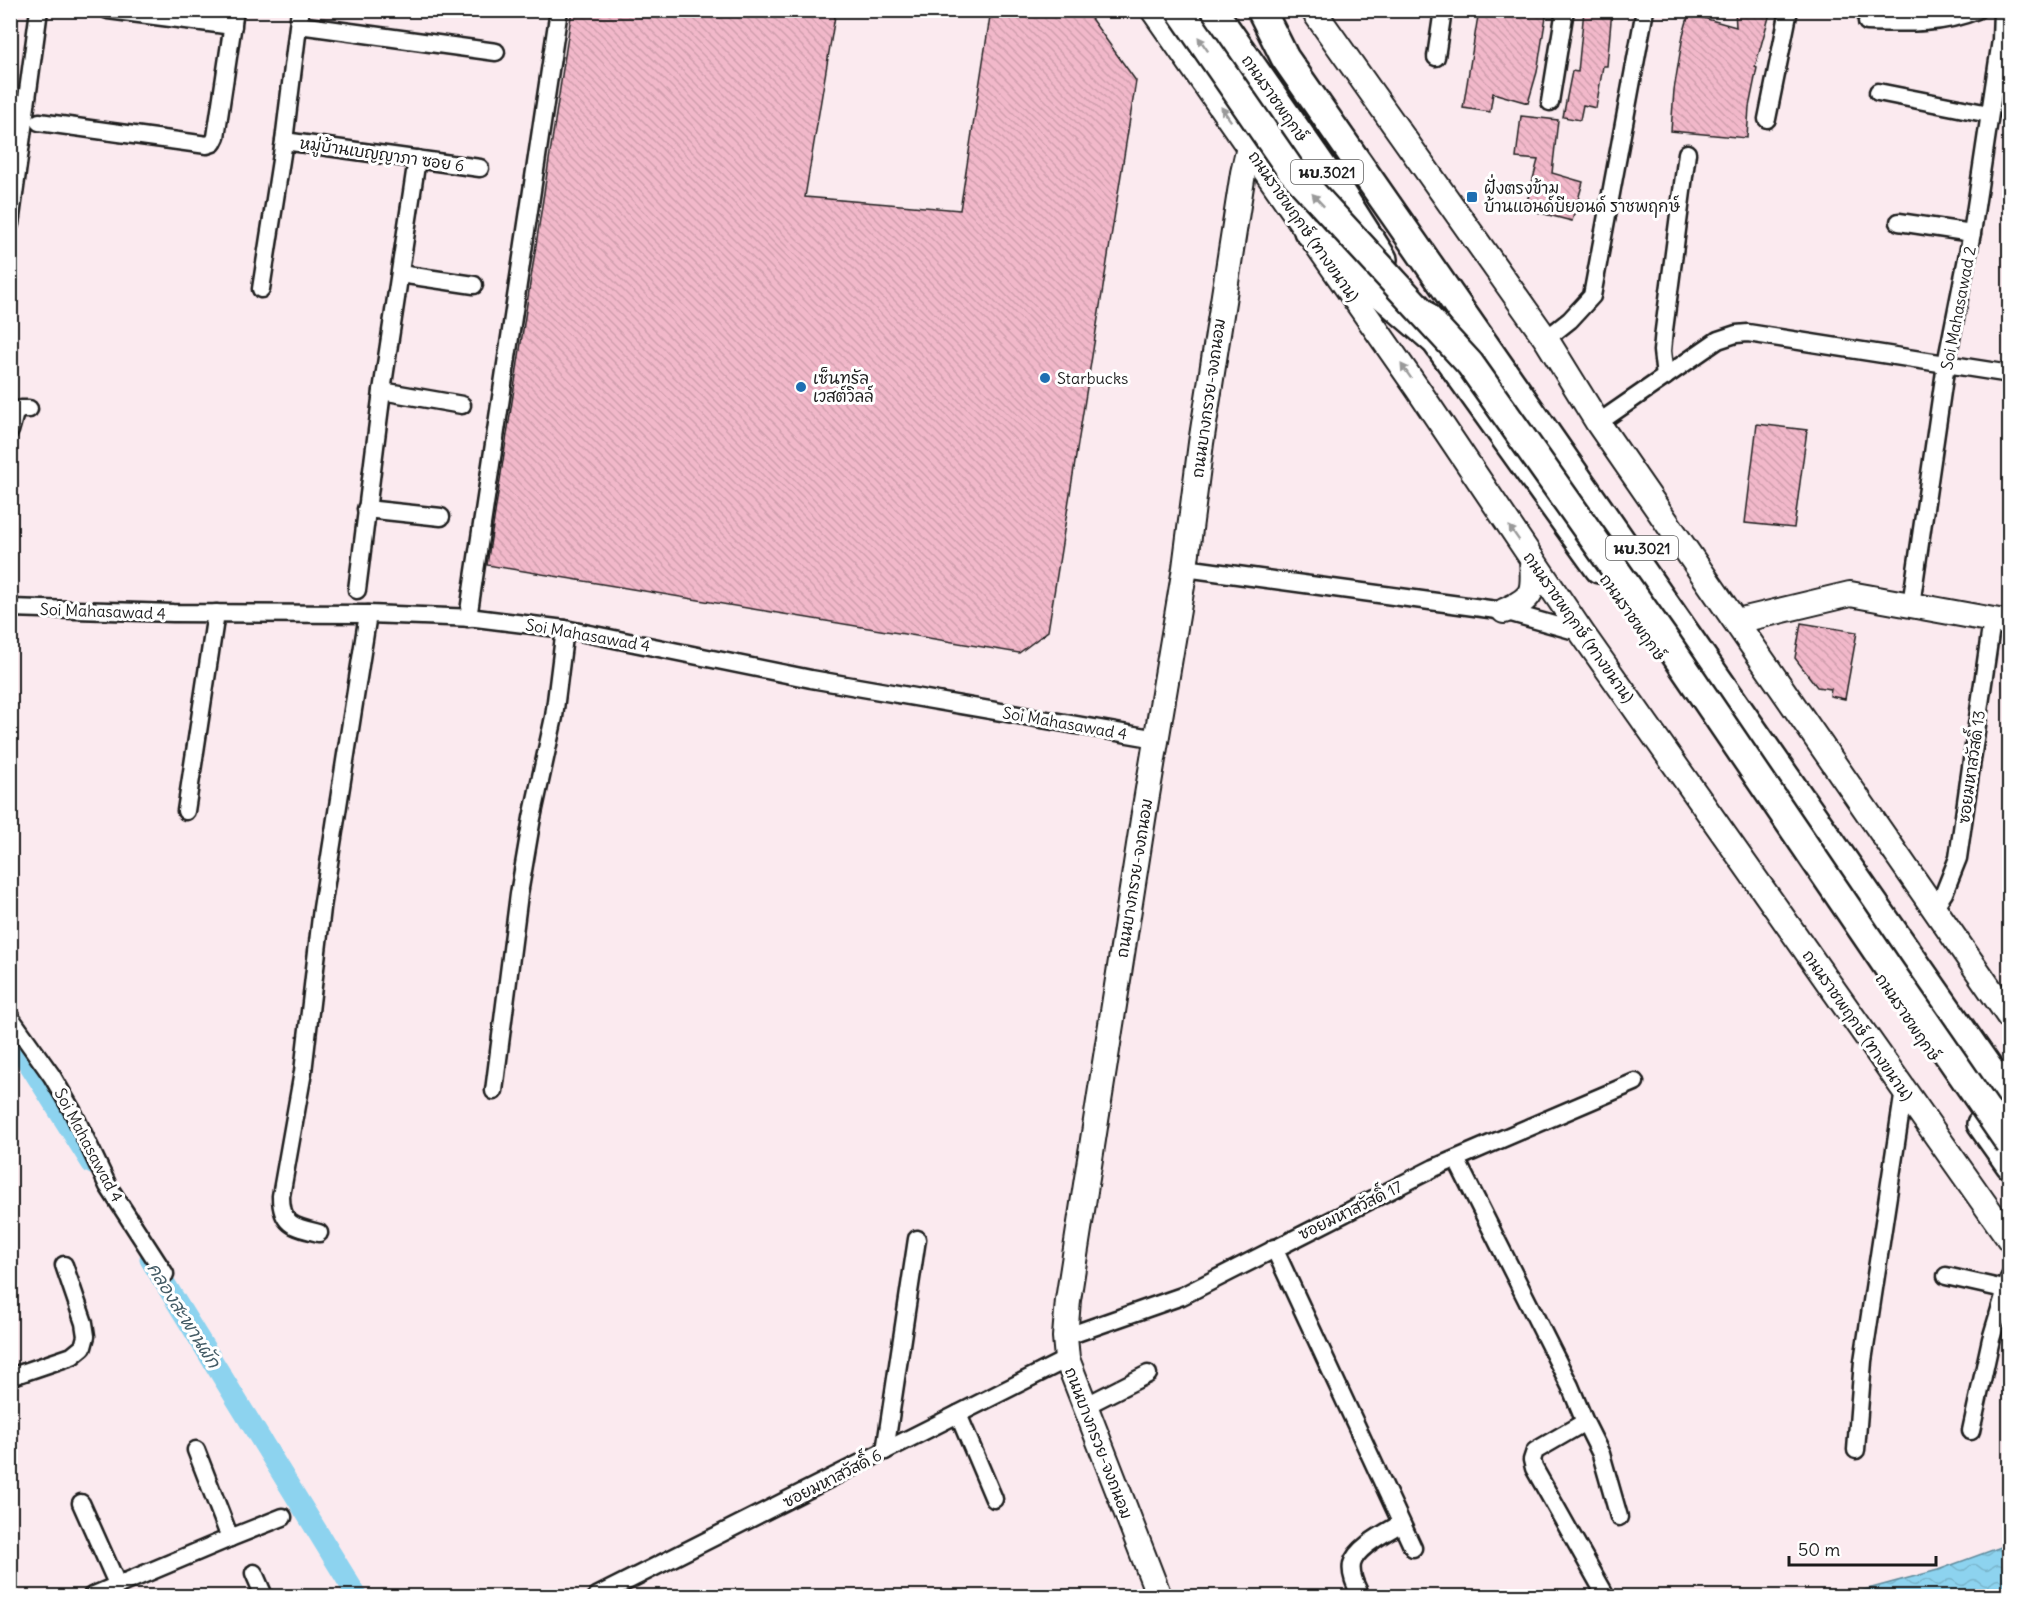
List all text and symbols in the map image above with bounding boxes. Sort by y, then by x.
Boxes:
one-way arrow [1197,36,1209,52]
street label: ถนนราชพฤกษ์ [1236,50,1313,147]
one-way arrow [1220,107,1232,123]
street label: หมู่บ้านเบญญาภา ซอย 6 [298,132,466,178]
street label: ถนนราชพฤกษ์ (ทางขนาน) [1243,146,1365,306]
road number: นบ.3021 [1291,160,1363,184]
place label: ฝั่งตรงข้าม บ้านแอนด์บียอนด์ ราชพฤกษ์ [1484,174,1680,218]
marker: ฝั่งตรงข้าม บ้านแอนด์บียอนด์ ราชพฤกษ์ [1465,190,1479,204]
one-way arrow [1312,194,1326,208]
street label: Soi Mahasawad 2 [1936,244,1980,372]
street label: ถนนบางกรวย-จงถนอม [1187,317,1229,479]
one-way arrow [1401,363,1412,379]
place label: เซ็นทรัล เวสต์วิลล์ [813,367,874,406]
place label: Starbucks [1057,368,1128,388]
marker: Starbucks [1038,371,1052,385]
marker: เซ็นทรัล เวสต์วิลล์ [794,380,808,394]
one-way arrow [1509,525,1520,541]
road number: นบ.3021 [1606,536,1678,560]
street label: ถนนราชพฤกษ์ (ทางขนาน) [1518,547,1640,707]
street label: ถนนราชพฤกษ์ [1594,569,1671,666]
street label: Soi Mahasawad 4 [40,599,166,623]
street label: Soi Mahasawad 4 [524,614,652,656]
street label: Soi Mahasawad 4 [1001,702,1129,744]
street label: ซอยมหาสวัสดิ์ 13 [1948,708,1989,825]
street label: ถนนบางกรวย-จงถนอม [1112,797,1156,959]
street label: ถนนราชพฤกษ์ (ทางขนาน) [1797,945,1919,1105]
street label: ถนนราชพฤกษ์ [1870,969,1946,1066]
street label: Soi Mahasawad 4 [51,1085,127,1205]
street label: ซอยมหาสวัสดิ์ 17 [1292,1171,1405,1244]
water label: คลองสะพานผัก [142,1258,226,1373]
street label: ถนนบางกรวย-จงถนอม [1061,1364,1137,1522]
street label: ซอยมหาสวัสดิ์ 6 [777,1440,885,1511]
scale bar [1789,1529,1936,1567]
text: 50 m [1798,1538,1840,1561]

